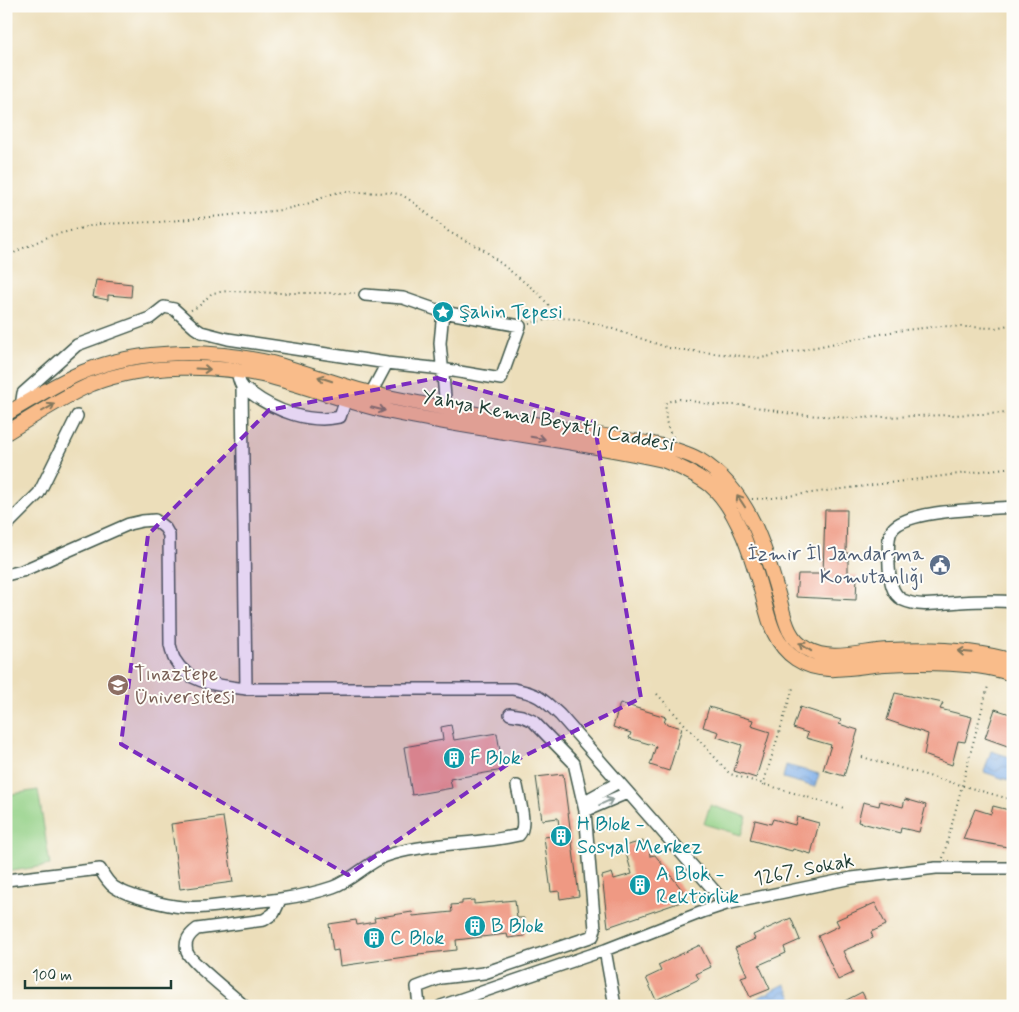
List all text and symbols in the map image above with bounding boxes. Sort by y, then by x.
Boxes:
place label: Şahin Tepesi [459,299,563,326]
place icon: Şahin Tepesi [431,300,455,324]
one-way arrow [195,364,211,373]
one-way arrow [318,374,334,383]
street label: Yahya Kemal Beyatlı Caddesi [419,383,677,459]
one-way arrow [41,403,55,413]
one-way arrow [369,405,385,414]
one-way arrow [529,433,545,443]
one-way arrow [736,494,746,508]
place label: İzmir İl Jandarma Komutanlığı [748,541,925,591]
public building icon: İzmir İl Jandarma Komutanlığı [928,553,952,577]
one-way arrow [798,642,812,652]
one-way arrow [957,647,973,656]
place label: Tınaztepe Üniversitesi [134,661,235,711]
school or university icon: Tınaztepe Üniversitesi [106,673,130,697]
place label: F Blok [470,745,521,772]
building icon: F Blok [442,746,466,770]
one-way arrow [598,796,613,806]
place label: H Blok - Sosyal Merkez [577,811,703,861]
building icon: H Blok - Sosyal Merkez [549,824,573,848]
street label: 1267. Sokak [752,847,856,893]
place label: A Blok - Rektörlük [656,861,739,911]
building icon: A Blok - Rektörlük [628,873,652,897]
place label: B Blok [491,913,544,940]
building icon: B Blok [463,914,487,938]
place label: C Blok [390,925,444,952]
building icon: C Blok [362,926,386,950]
scale bar [25,957,171,989]
text: 100 m [32,966,72,986]

